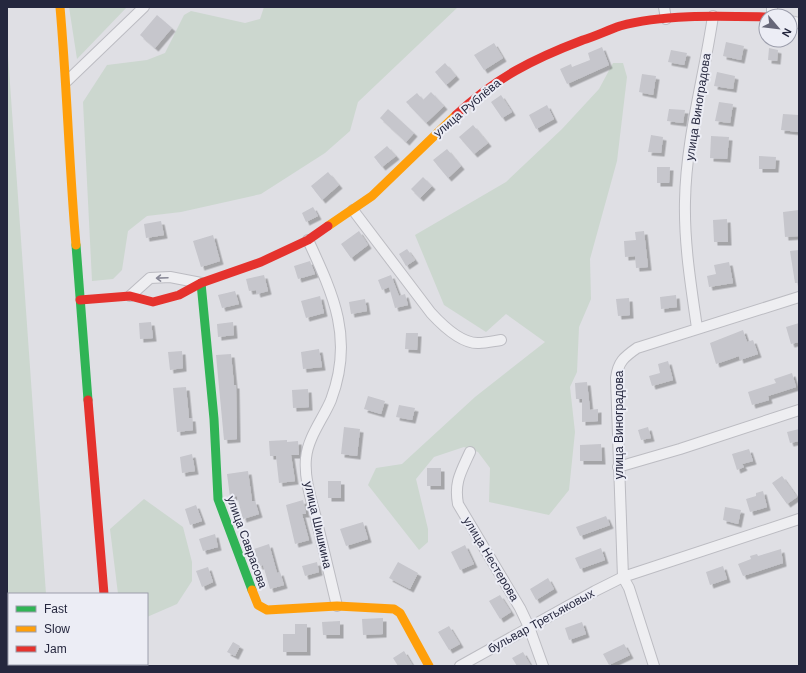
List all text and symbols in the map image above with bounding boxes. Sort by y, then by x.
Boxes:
north arrow [758,8,798,48]
text: N [780,26,794,39]
street label: улица Виноградова [683,52,713,162]
street label: улица Рублёва [431,76,504,140]
one-way arrow [156,274,169,281]
street label: улица Виноградова [612,370,626,479]
street label: улица Шишкина [301,480,335,570]
street label: улица Саврасова [224,494,270,590]
street label: улица Нестерова [460,514,522,604]
street label: бульвар Третьяковых [485,586,597,656]
legend [8,593,148,665]
text: Fast [44,602,68,616]
text: Slow [44,622,70,636]
text: Jam [44,642,67,656]

